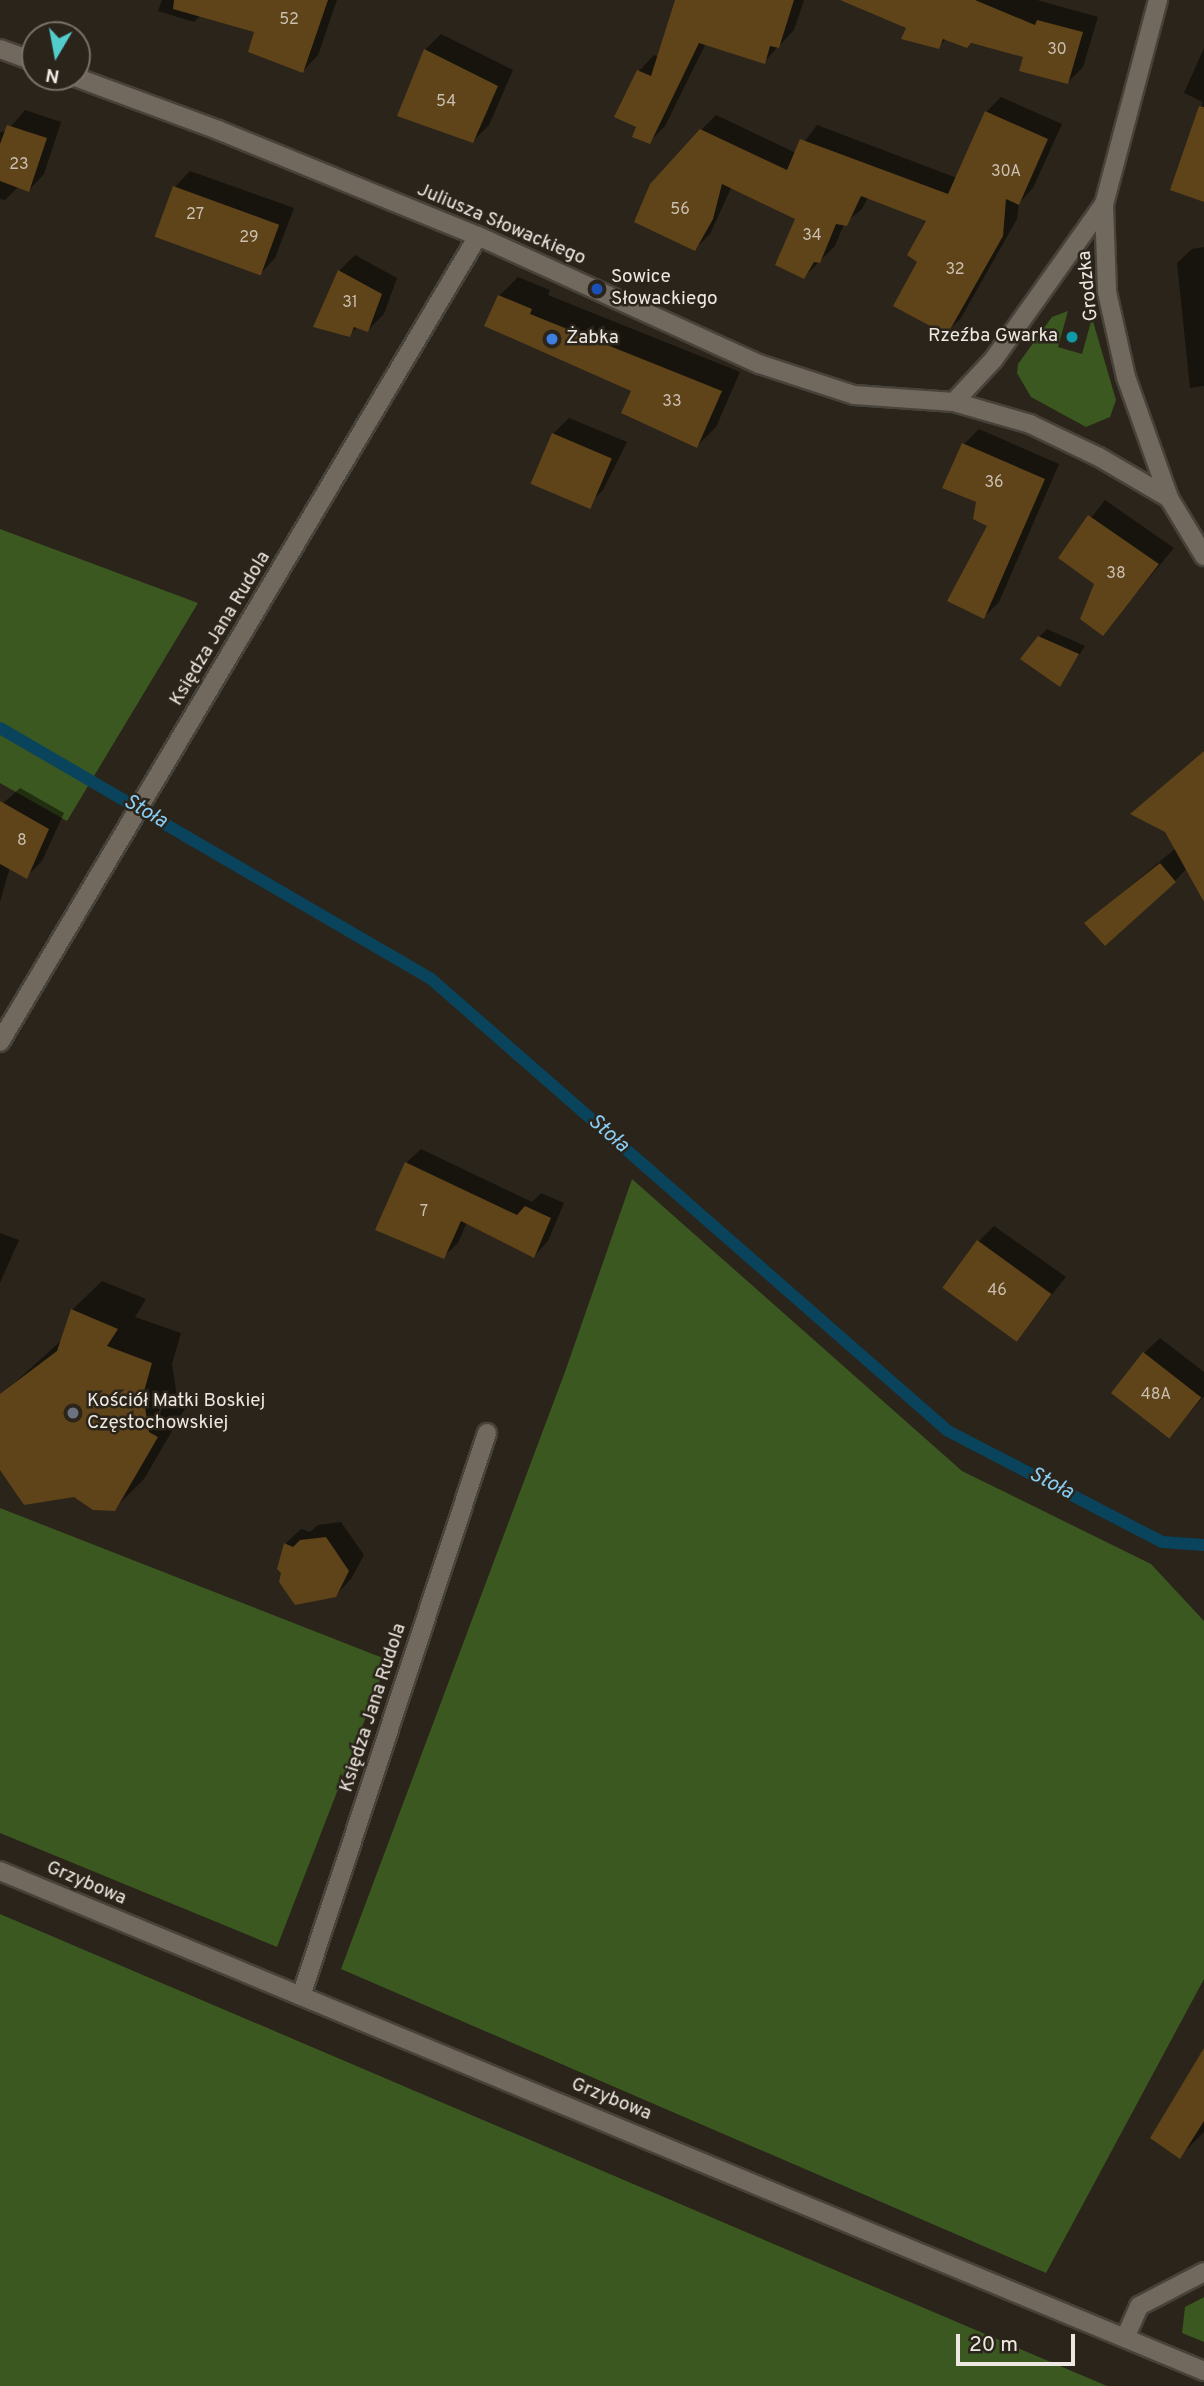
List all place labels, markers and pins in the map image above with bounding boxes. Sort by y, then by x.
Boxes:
place label: Sowice Słowackiego [611,267,718,311]
marker: Sowice Słowackiego [589,281,605,297]
place label: Rzeźba Gwarka [928,326,1058,348]
place label: Żabka [566,328,619,350]
marker: Rzeźba Gwarka [1064,329,1080,345]
marker: Żabka [544,331,560,347]
place label: Kościół Matki Boskiej Częstochowskiej [87,1391,265,1435]
marker: Kościół Matki Boskiej Częstochowskiej [65,1405,81,1421]

